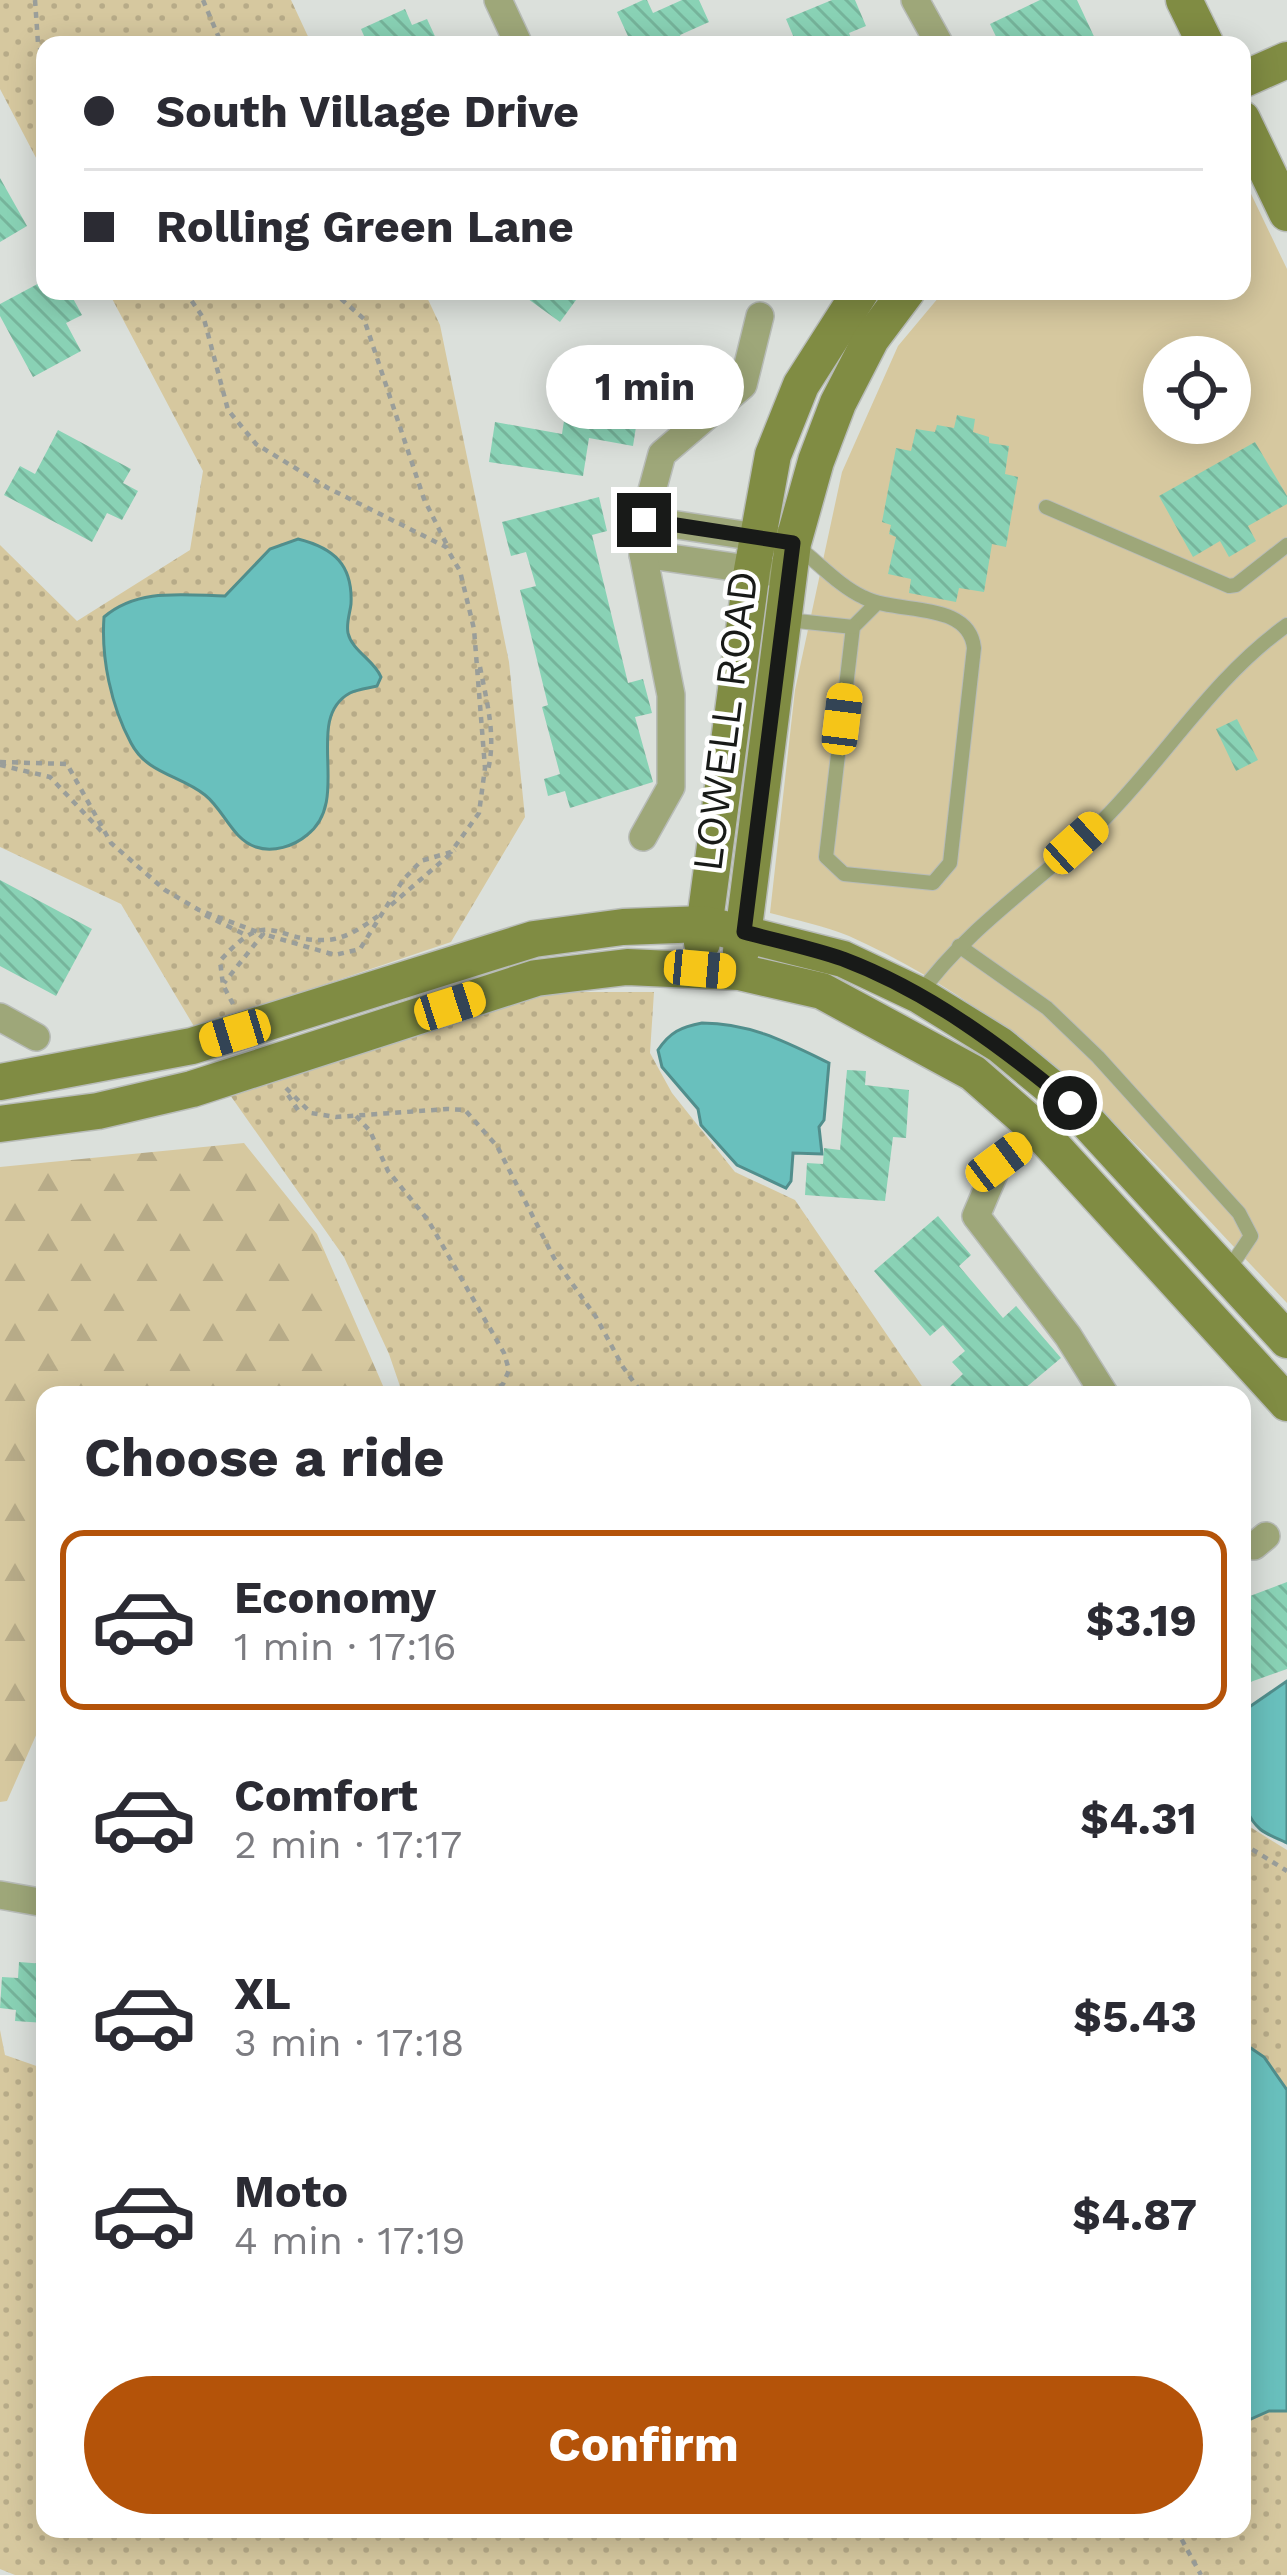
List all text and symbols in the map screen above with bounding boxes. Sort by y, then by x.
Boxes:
text: South Village Drive [156,85,579,138]
text: Rolling Green Lane [156,200,574,253]
map controls [1143,336,1251,444]
button: locate [1143,336,1251,444]
callout: 1 min [545,346,743,430]
text: 1 min [595,364,695,409]
route end [617,493,671,547]
street label: LOWELL ROAD [682,568,768,874]
car [820,681,864,757]
car [1037,806,1115,880]
car [663,948,737,990]
car [410,978,490,1034]
car [195,1005,275,1061]
route start [1043,1076,1097,1130]
car [959,1126,1039,1198]
text: Choose a ride [84,1426,445,1489]
icon: car [90,1566,198,1674]
text: Economy [234,1571,436,1624]
text: $3.19 [1086,1594,1197,1647]
text: 1 min · 17:16 [234,1624,456,1669]
icon: car [90,1764,198,1872]
text: Comfort [234,1769,418,1822]
text: $4.31 [1080,1792,1197,1845]
text: 2 min · 17:17 [234,1822,462,1867]
icon: car [90,1962,198,2070]
text: XL [234,1967,291,2020]
text: $5.43 [1073,1990,1197,2043]
text: 3 min · 17:18 [234,2020,464,2065]
icon: car [90,2160,198,2268]
text: Moto [234,2165,348,2218]
text: $4.87 [1072,2188,1197,2241]
text: 4 min · 17:19 [234,2218,465,2263]
button: Confirm [84,2376,1203,2514]

